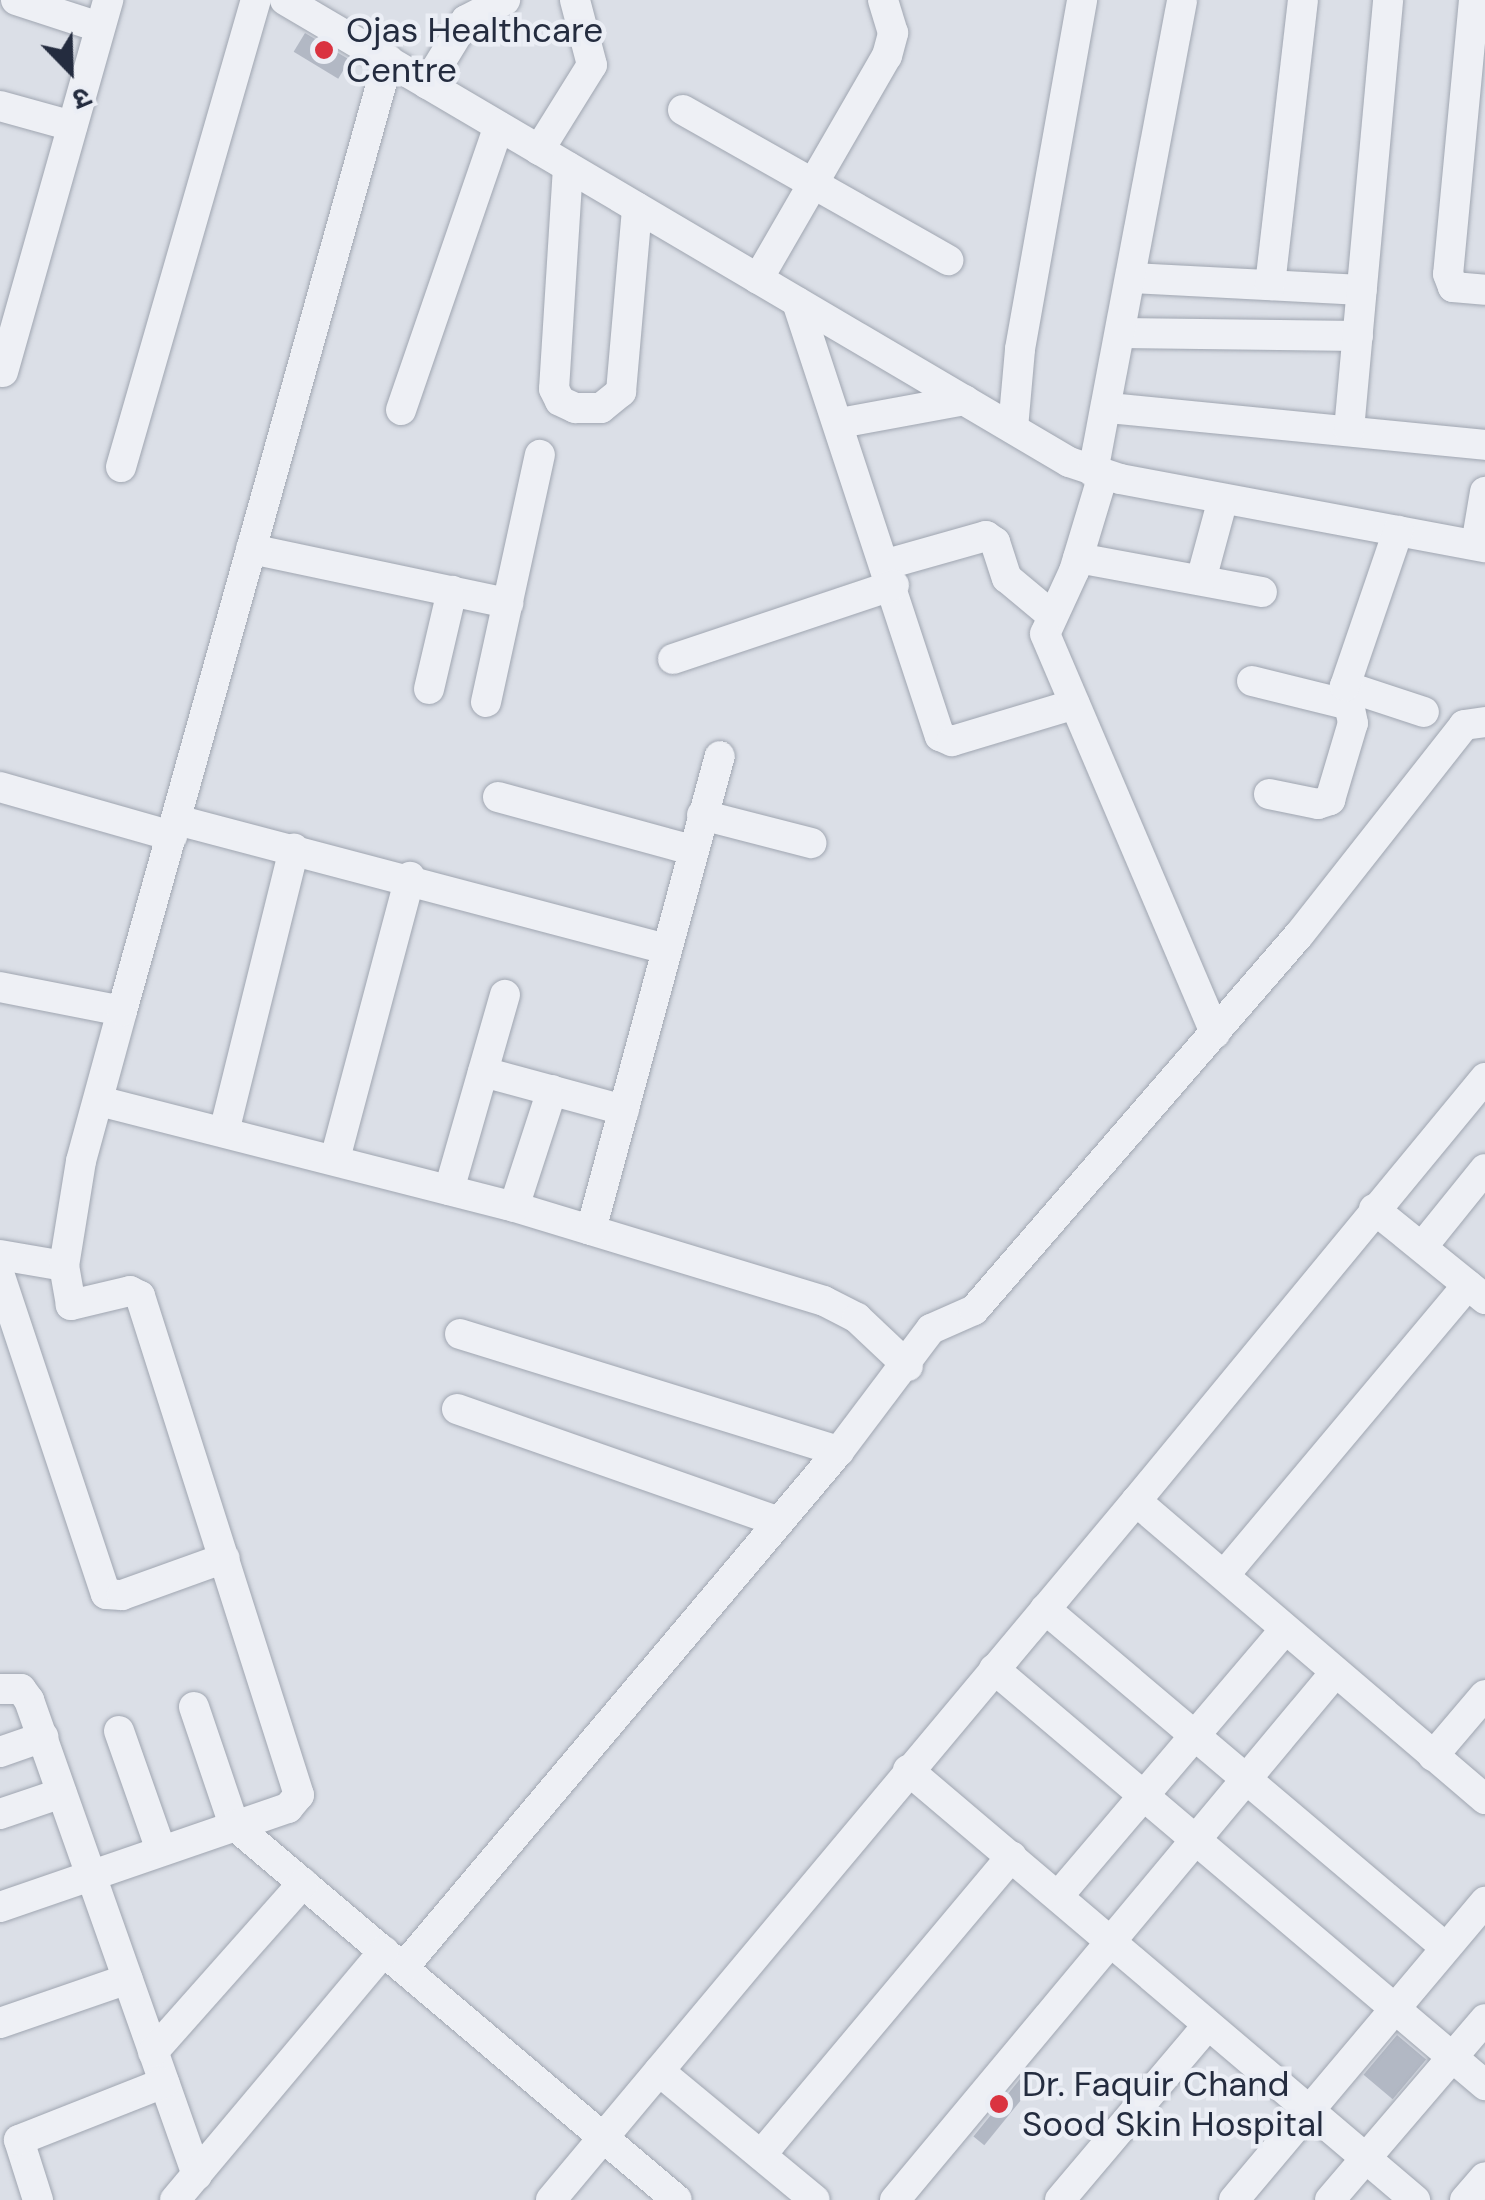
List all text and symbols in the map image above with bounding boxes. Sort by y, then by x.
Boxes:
place label: Ojas Healthcare Centre [346,9,603,91]
north arrow [20,20,120,120]
marker: Ojas Healthcare Centre [311,37,337,63]
text: उ [67,78,97,118]
place label: Dr. Faquir Chand Sood Skin Hospital [1022,2063,1324,2145]
marker: Dr. Faquir Chand Sood Skin Hospital [986,2091,1012,2117]

